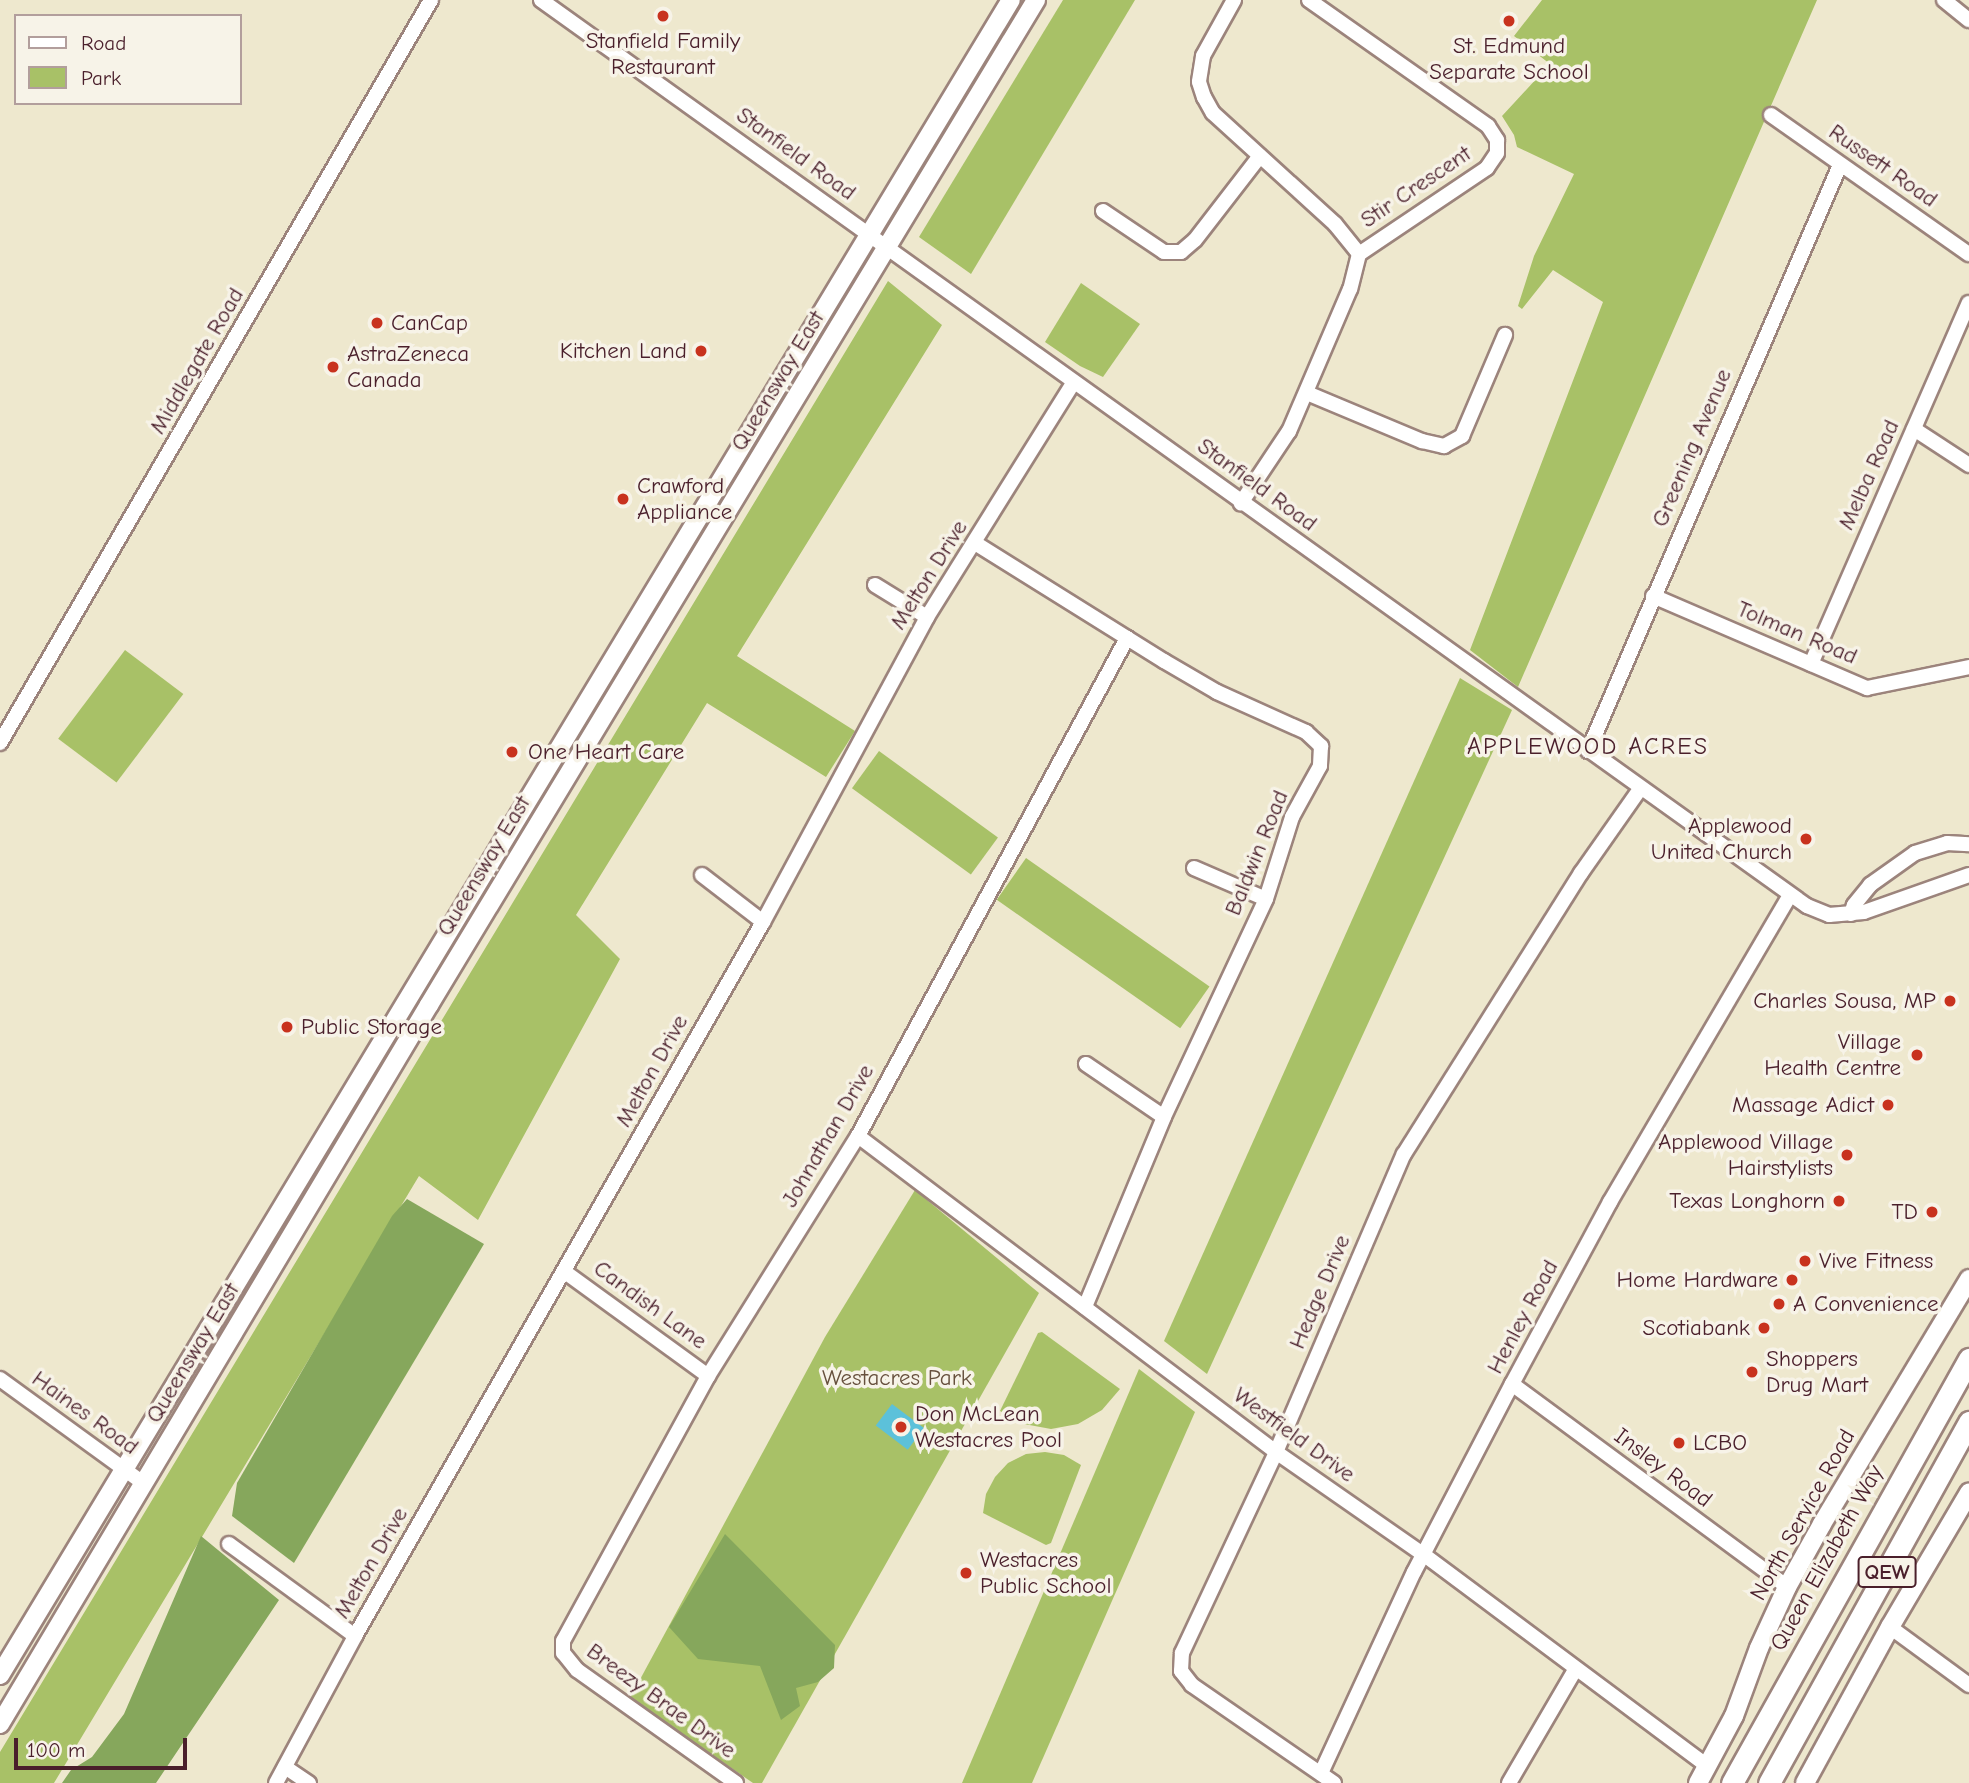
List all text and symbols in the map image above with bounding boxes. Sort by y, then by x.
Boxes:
marker: Stanfield Family Restaurant [655,8,671,24]
marker: St. Edmund Separate School [1501,13,1517,29]
legend [14,14,242,105]
place label: Stanfield Family Restaurant [586,27,740,81]
text: Road [81,31,126,55]
place label: St. Edmund Separate School [1429,32,1589,86]
text: Park [81,66,121,90]
street label: Stanfield Road [731,101,861,207]
street label: Russett Road [1823,118,1943,214]
street label: Stir Crescent [1356,140,1476,234]
street label: Middlegate Road [144,283,250,439]
street label: Queensway East [725,306,831,456]
place label: CanCap [391,309,468,337]
marker: CanCap [369,315,385,331]
place label: Kitchen Land [560,337,687,365]
place label: AstraZeneca Canada [347,340,469,394]
marker: Kitchen Land [693,343,709,359]
marker: AstraZeneca Canada [325,359,341,375]
street label: Greening Avenue [1646,365,1738,531]
street label: Melba Road [1833,416,1905,534]
street label: Stanfield Road [1192,432,1322,538]
place label: Crawford Appliance [637,472,732,526]
marker: Crawford Appliance [615,491,631,507]
street label: Melton Drive [884,515,974,635]
street label: Tolman Road [1733,595,1861,671]
district label: APPLEWOOD ACRES [1469,733,1707,761]
place label: One Heart Care [528,738,684,766]
marker: One Heart Care [502,742,522,762]
street label: Baldwin Road [1219,786,1295,920]
street label: Queensway East [431,791,537,941]
place label: Applewood United Church [1651,812,1792,866]
marker: Applewood United Church [1798,831,1814,847]
place label: Charles Sousa, MP [1753,987,1936,1015]
marker: Charles Sousa, MP [1942,993,1958,1009]
street label: Melton Drive [610,1010,694,1132]
place label: Public Storage [301,1013,442,1041]
marker: Public Storage [279,1019,295,1035]
place label: Village Health Centre [1764,1028,1901,1082]
marker: Village Health Centre [1907,1045,1927,1065]
street label: Johnathan Drive [776,1060,880,1212]
place label: Massage Adict [1732,1091,1874,1119]
marker: Massage Adict [1880,1097,1896,1113]
place label: Applewood Village Hairstylists [1658,1128,1833,1182]
marker: Applewood Village Hairstylists [1839,1147,1855,1163]
place label: Texas Longhorn [1669,1187,1825,1215]
marker: Texas Longhorn [1831,1193,1847,1209]
place label: TD [1892,1198,1918,1226]
marker: TD [1924,1204,1940,1220]
street label: Hedge Drive [1284,1231,1356,1353]
place label: Vive Fitness [1819,1247,1933,1275]
marker: Vive Fitness [1797,1253,1813,1269]
street label: Candish Lane [588,1255,712,1355]
street label: Henley Road [1481,1255,1565,1379]
place label: Home Hardware [1616,1266,1778,1294]
marker: Home Hardware [1784,1272,1800,1288]
street label: Queensway East [140,1278,246,1428]
place label: A Convenience [1793,1290,1939,1318]
marker: A Convenience [1771,1296,1787,1312]
place label: Scotiabank [1643,1314,1750,1342]
marker: Scotiabank [1756,1320,1772,1336]
place label: Shoppers Drug Mart [1766,1345,1868,1399]
park label: Westacres Park [822,1364,972,1392]
marker: Shoppers Drug Mart [1744,1364,1760,1380]
street label: Haines Road [26,1365,144,1461]
street label: Westfield Drive [1228,1382,1360,1488]
place label: Don McLean Westacres Pool [915,1400,1062,1454]
marker: Don McLean Westacres Pool [893,1419,909,1435]
street label: Insley Road [1609,1422,1717,1514]
street label: North Service Road [1745,1425,1861,1605]
place label: LCBO [1693,1429,1747,1457]
marker: LCBO [1671,1435,1687,1451]
street label: Queen Elizabeth Way [1765,1460,1889,1656]
street label: Melton Drive [328,1502,414,1624]
place label: Westacres Public School [980,1546,1111,1600]
road number: QEW [1857,1554,1917,1590]
marker: Westacres Public School [958,1565,974,1581]
street label: Breezy Brae Drive [581,1638,741,1764]
scale bar [18,1724,191,1768]
text: 100 m [27,1738,85,1762]

